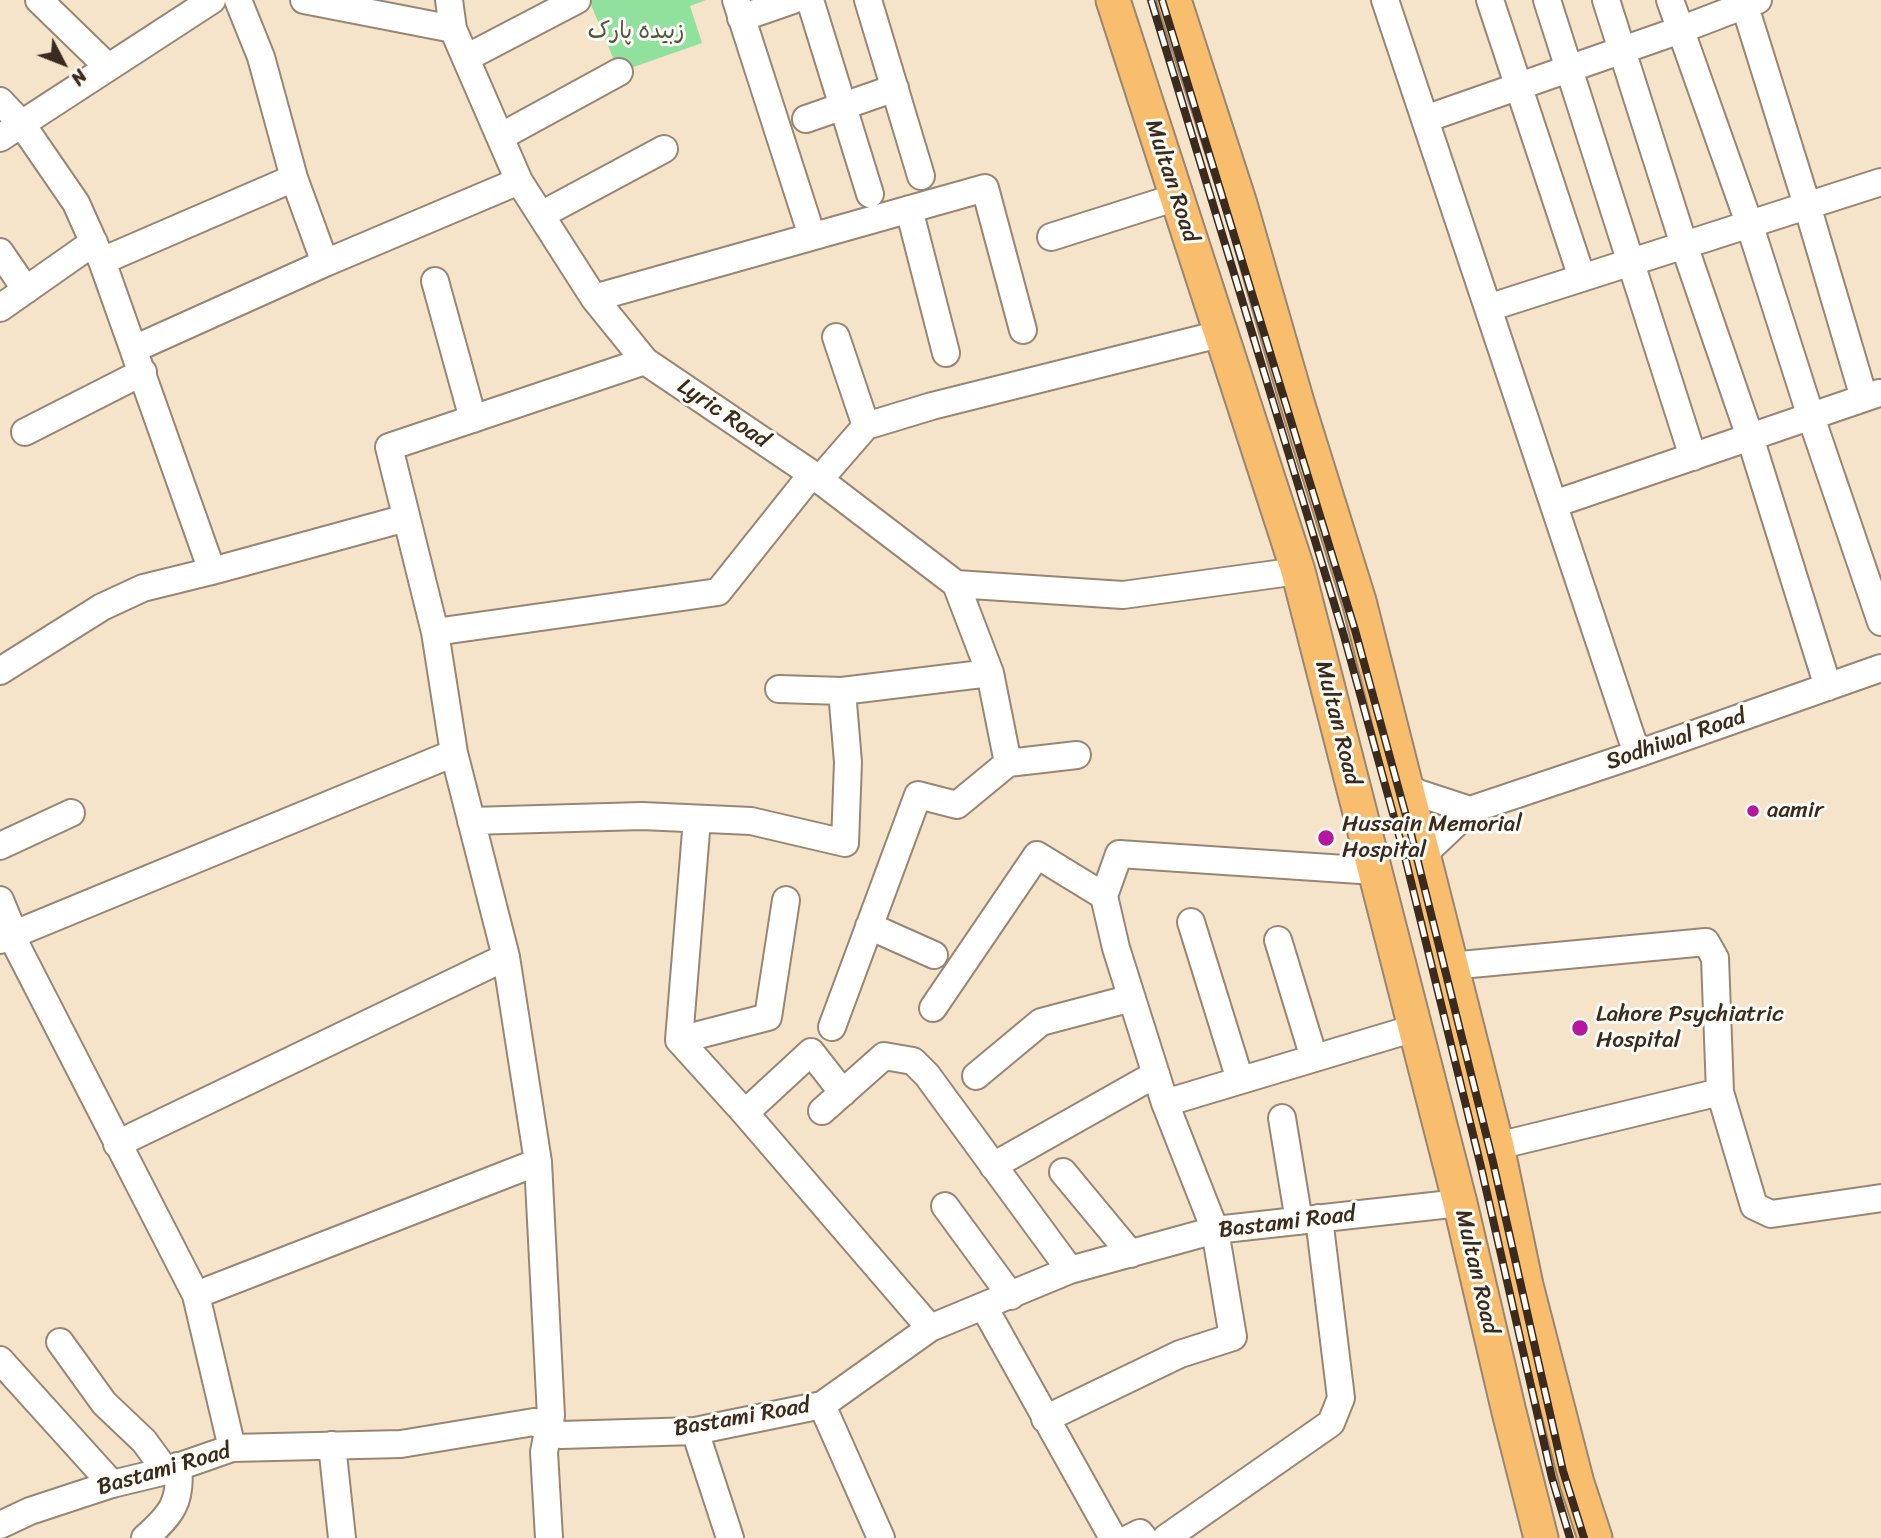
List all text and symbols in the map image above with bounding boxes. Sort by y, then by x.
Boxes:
park label: زبیدہ پارک [588,18,684,46]
north arrow [28,28,98,98]
text: N [62,61,96,93]
street label: Multan Road [1138,116,1204,246]
street label: Lyric Road [672,373,774,455]
street label: Multan Road [1308,658,1366,788]
street label: Sodhiwal Road [1603,703,1749,777]
place label: aamir [1767,797,1824,825]
marker: aamir [1745,803,1761,819]
place label: Hussain Memorial Hospital [1342,811,1522,865]
marker: Hussain Memorial Hospital [1316,828,1336,848]
place label: Lahore Psychiatric Hospital [1596,1001,1784,1055]
marker: Lahore Psychiatric Hospital [1570,1018,1590,1038]
street label: Bastami Road [1217,1201,1357,1245]
street label: Multan Road [1448,1207,1504,1337]
street label: Bastami Road [672,1392,812,1444]
street label: Bastami Road [94,1438,234,1502]

